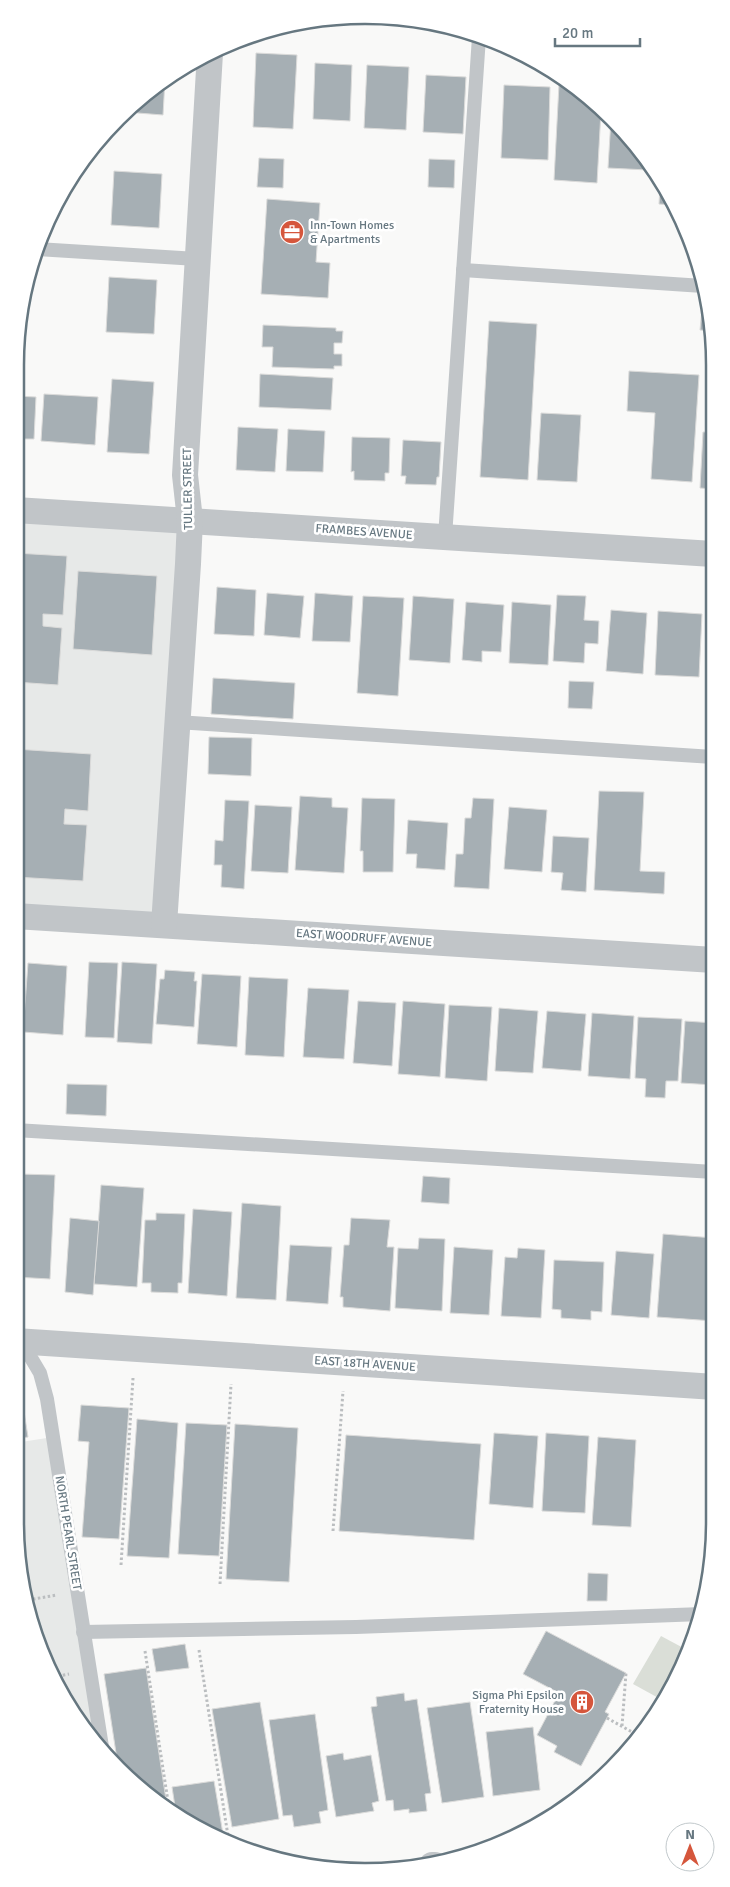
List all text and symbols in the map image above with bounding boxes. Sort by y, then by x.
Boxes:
scale bar [555,15,640,47]
text: 20 m [562,24,593,42]
place label: Inn-Town Homes & Apartments [310,218,394,247]
office icon: Inn-Town Homes & Apartments [279,219,305,245]
street label: TULLER STREET [180,448,196,530]
street label: FRAMBES AVENUE [315,521,413,543]
street label: EAST WOODRUFF AVENUE [295,926,433,950]
street label: EAST 18TH AVENUE [314,1353,417,1375]
street label: NORTH PEARL STREET [52,1475,84,1591]
place label: Sigma Phi Epsilon Fraternity House [472,1688,564,1717]
building icon: Sigma Phi Epsilon Fraternity House [569,1689,595,1715]
north arrow [665,1822,715,1872]
text: N [685,1826,695,1843]

